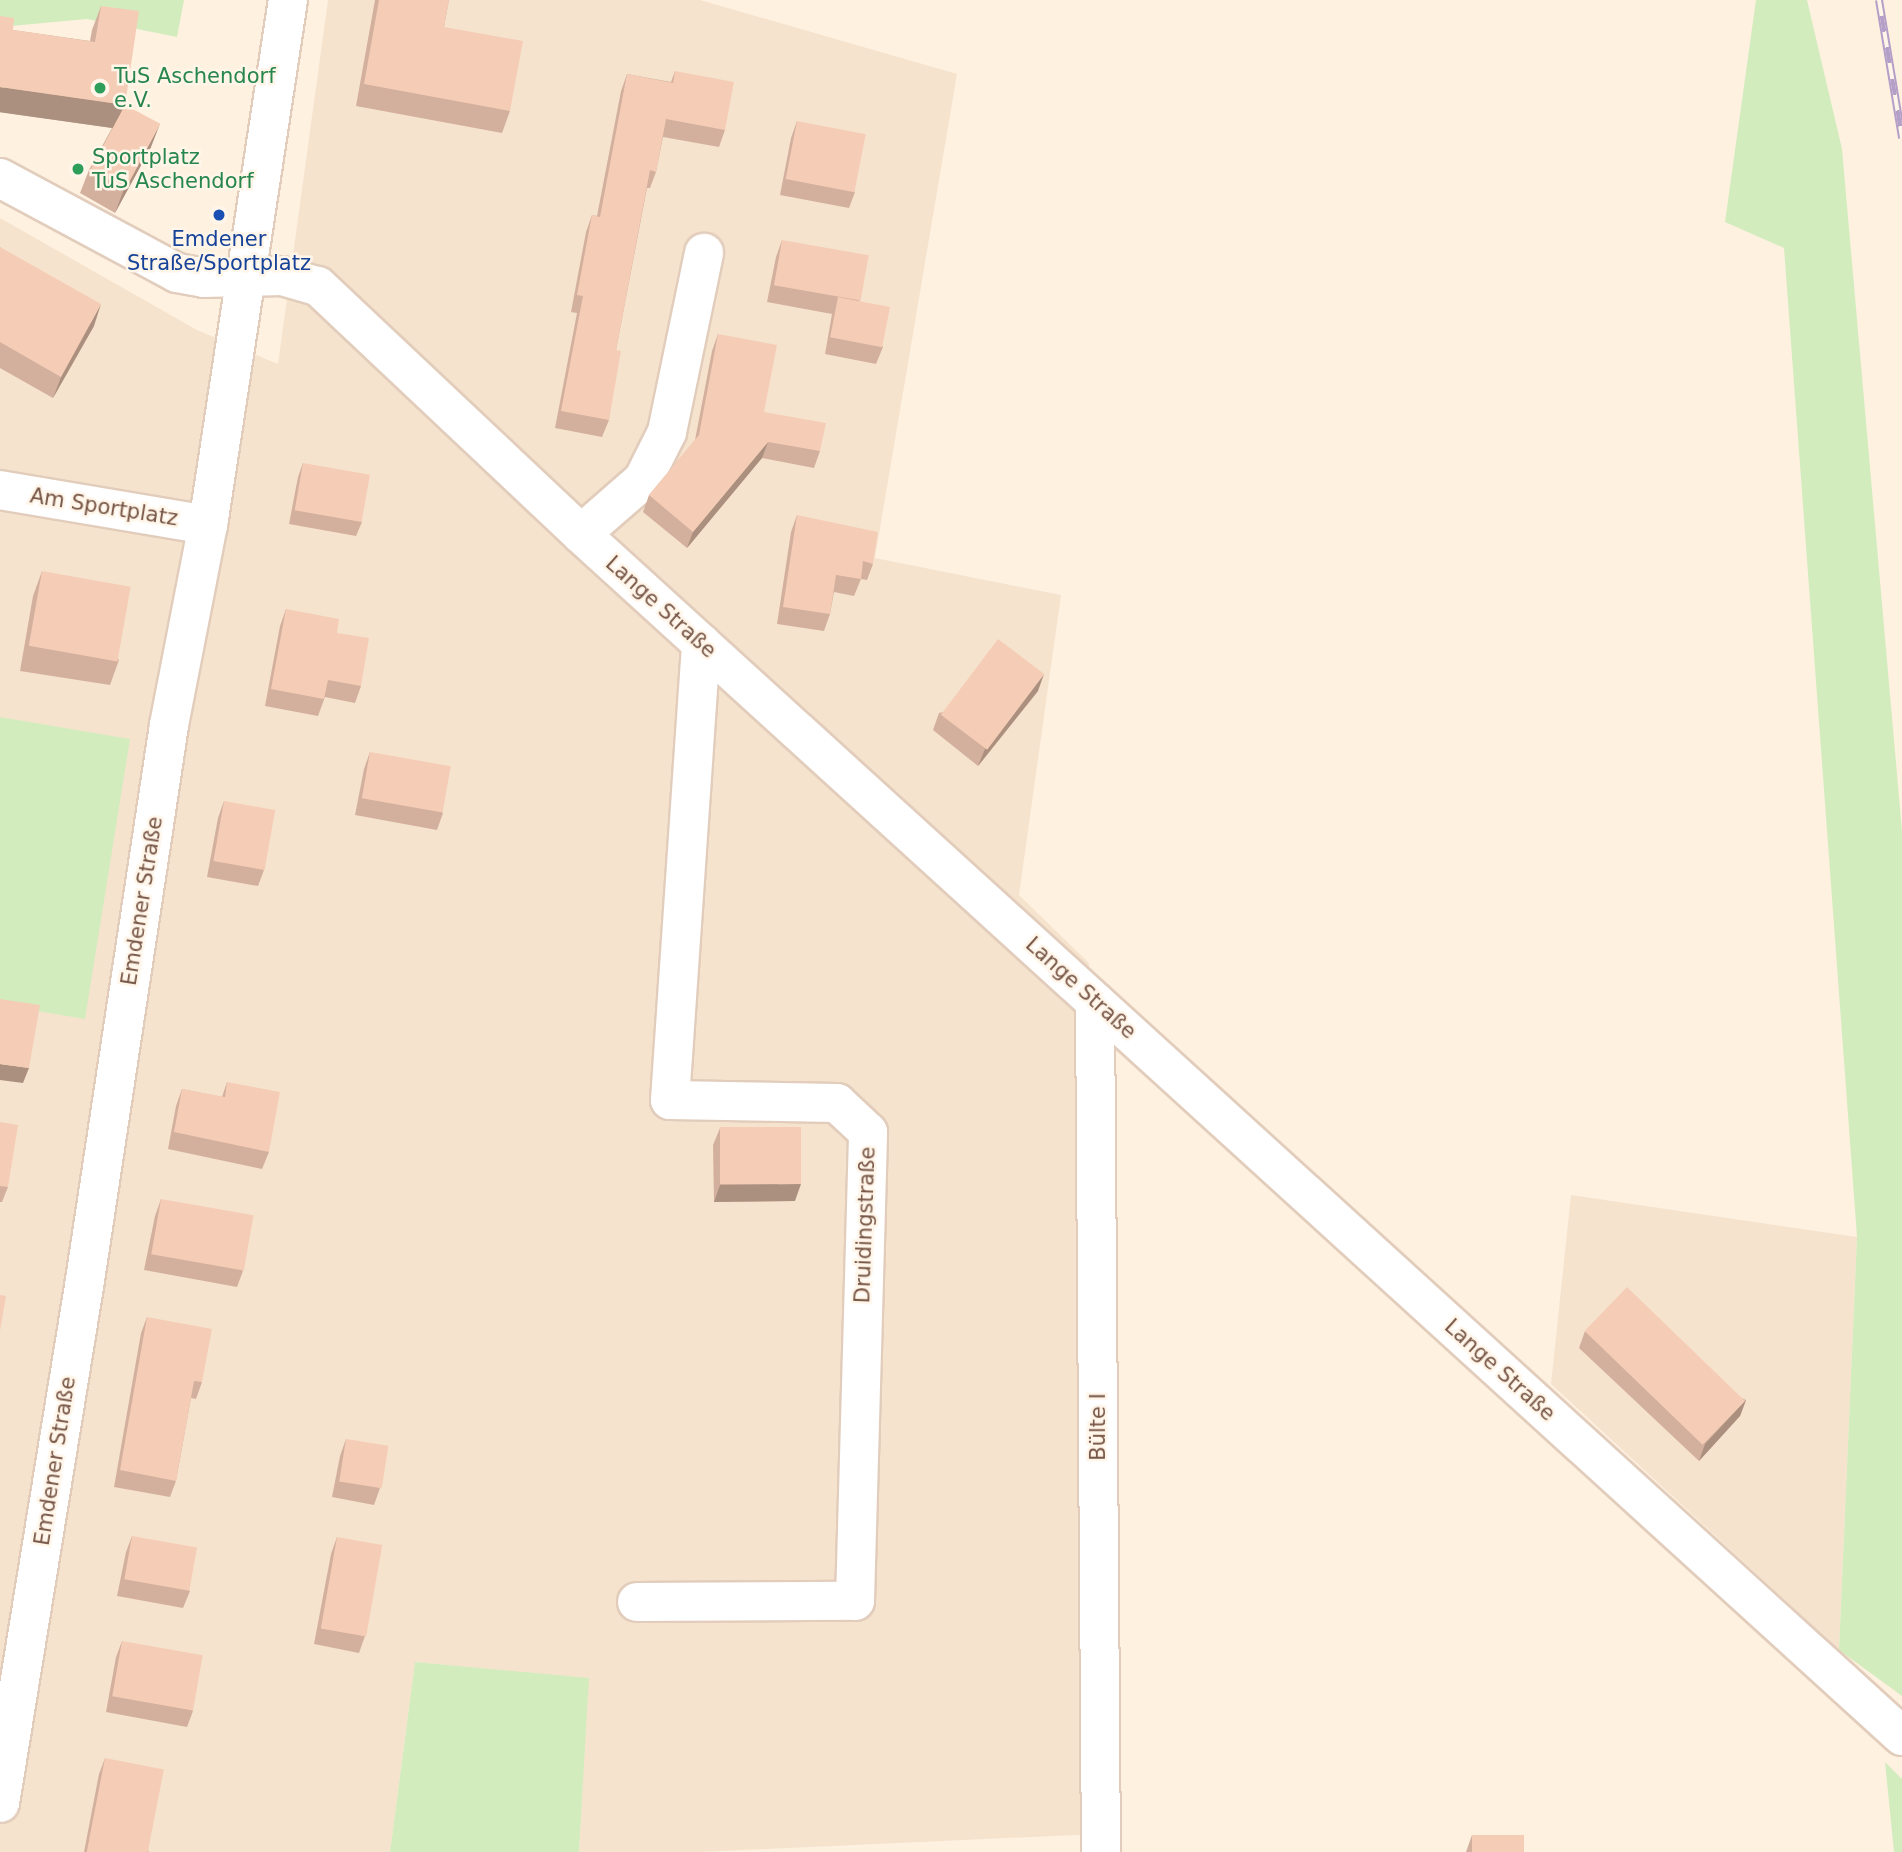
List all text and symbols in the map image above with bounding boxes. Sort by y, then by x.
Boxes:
place label: TuS Aschendorf e.V. [114,63,276,113]
marker: TuS Aschendorf e.V. [92,80,108,96]
place label: Sportplatz TuS Aschendorf [92,144,254,194]
marker: Sportplatz TuS Aschendorf [70,161,86,177]
marker: Emdener Straße/Sportplatz [211,207,227,223]
place label: Emdener Straße/Sportplatz [127,226,311,276]
street label: Am Sportplatz [28,483,180,531]
street label: Lange Straße [601,551,721,663]
street label: Emdener Straße [116,815,168,987]
street label: Lange Straße [1021,932,1141,1044]
street label: Druidingstraße [850,1146,880,1304]
street label: Lange Straße [1440,1314,1560,1426]
street label: Emdener Straße [29,1375,81,1547]
street label: Bülte I [1085,1393,1111,1461]

